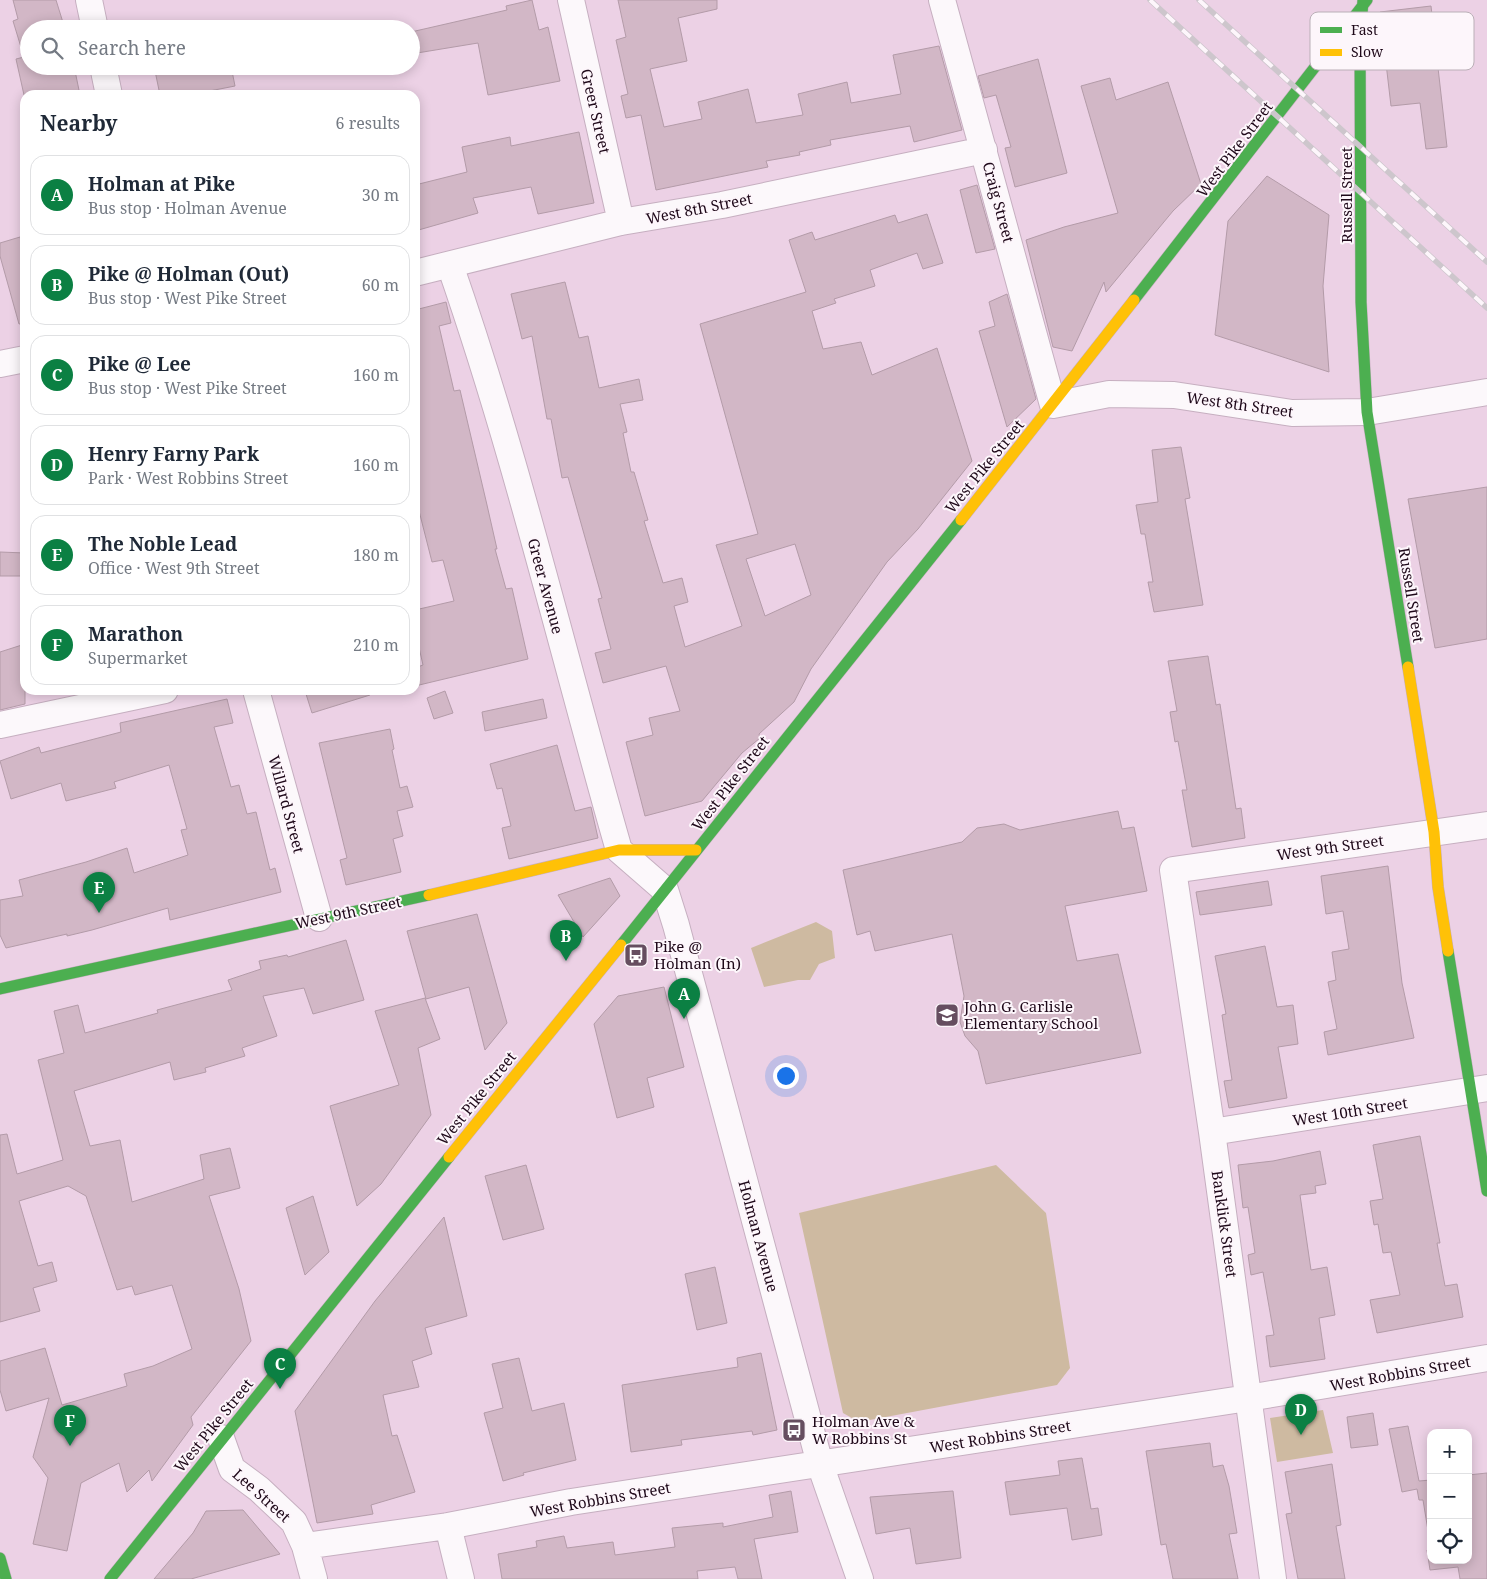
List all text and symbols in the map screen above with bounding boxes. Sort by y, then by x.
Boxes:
legend [1310,12,1474,70]
search box [20,20,420,75]
text: Fast [1351,20,1378,39]
icon: search [38,34,66,62]
text: Search here [78,35,186,61]
text: Slow [1351,42,1384,61]
street label: Greer Street [577,67,615,155]
street label: West Pike Street [1191,97,1277,201]
text: Nearby [40,109,118,137]
text: 6 results [336,112,400,134]
street label: Russell Street [1336,147,1356,243]
street label: Craig Street [979,159,1019,245]
text: Holman at Pike [88,171,235,197]
text: A [51,184,63,206]
text: 30 m [362,184,399,206]
street label: West 8th Street [644,188,754,228]
text: Bus stop · Holman Avenue [88,197,287,219]
text: Pike @ Holman (Out) [88,261,289,287]
text: B [52,274,62,296]
text: 60 m [362,274,399,296]
text: Bus stop · West Pike Street [88,287,287,309]
text: Pike @ Lee [88,351,191,377]
text: C [52,364,62,386]
text: 160 m [353,364,399,386]
text: Bus stop · West Pike Street [88,377,287,399]
street label: West 8th Street [1185,387,1295,421]
street label: West Pike Street [940,415,1028,517]
text: Henry Farny Park [88,441,259,467]
text: D [51,454,63,476]
text: 160 m [353,454,399,476]
text: Park · West Robbins Street [88,467,288,489]
text: The Noble Lead [88,531,237,557]
street label: Greer Avenue [524,536,568,636]
text: E [52,544,62,566]
text: 180 m [353,544,399,566]
street label: Russell Street [1395,546,1429,644]
text: Office · West 9th Street [88,557,260,579]
text: Marathon [88,621,183,647]
text: F [52,634,62,656]
text: 210 m [353,634,399,656]
text: Supermarket [88,647,188,669]
street label: West Pike Street [687,732,773,834]
street label: Willard Street [264,753,310,855]
street label: West 9th Street [1275,830,1385,864]
pin: E [83,872,115,913]
street label: West 9th Street [293,891,403,933]
pin: B [550,920,582,961]
place label: Pike @ Holman (In) [654,936,741,973]
bus stop icon: Pike @ Holman (In) [623,942,649,968]
pin: A [668,978,700,1019]
place label: John G. Carlisle Elementary School [963,996,1098,1033]
school or university icon: John G. Carlisle Elementary School [934,1002,960,1028]
street label: West Pike Street [432,1047,520,1149]
your location [773,1063,799,1089]
street label: West 10th Street [1291,1092,1409,1130]
street label: Banklick Street [1208,1169,1242,1279]
street label: Holman Avenue [734,1178,784,1294]
pin: C [264,1348,296,1389]
street label: West Robbins Street [1328,1351,1472,1395]
street label: West Pike Street [169,1374,257,1476]
pin: D [1285,1394,1317,1435]
pin: F [54,1405,86,1446]
place label: Holman Ave & W Robbins St [812,1411,915,1448]
street label: West Robbins Street [928,1415,1072,1457]
bus stop icon: Holman Ave & W Robbins St [781,1417,807,1443]
map controls [1427,1429,1472,1564]
button: + [1427,1429,1472,1474]
street label: Lee Street [229,1464,295,1526]
button: − [1427,1474,1472,1519]
street label: West Robbins Street [528,1477,672,1521]
button: locate [1427,1519,1472,1564]

